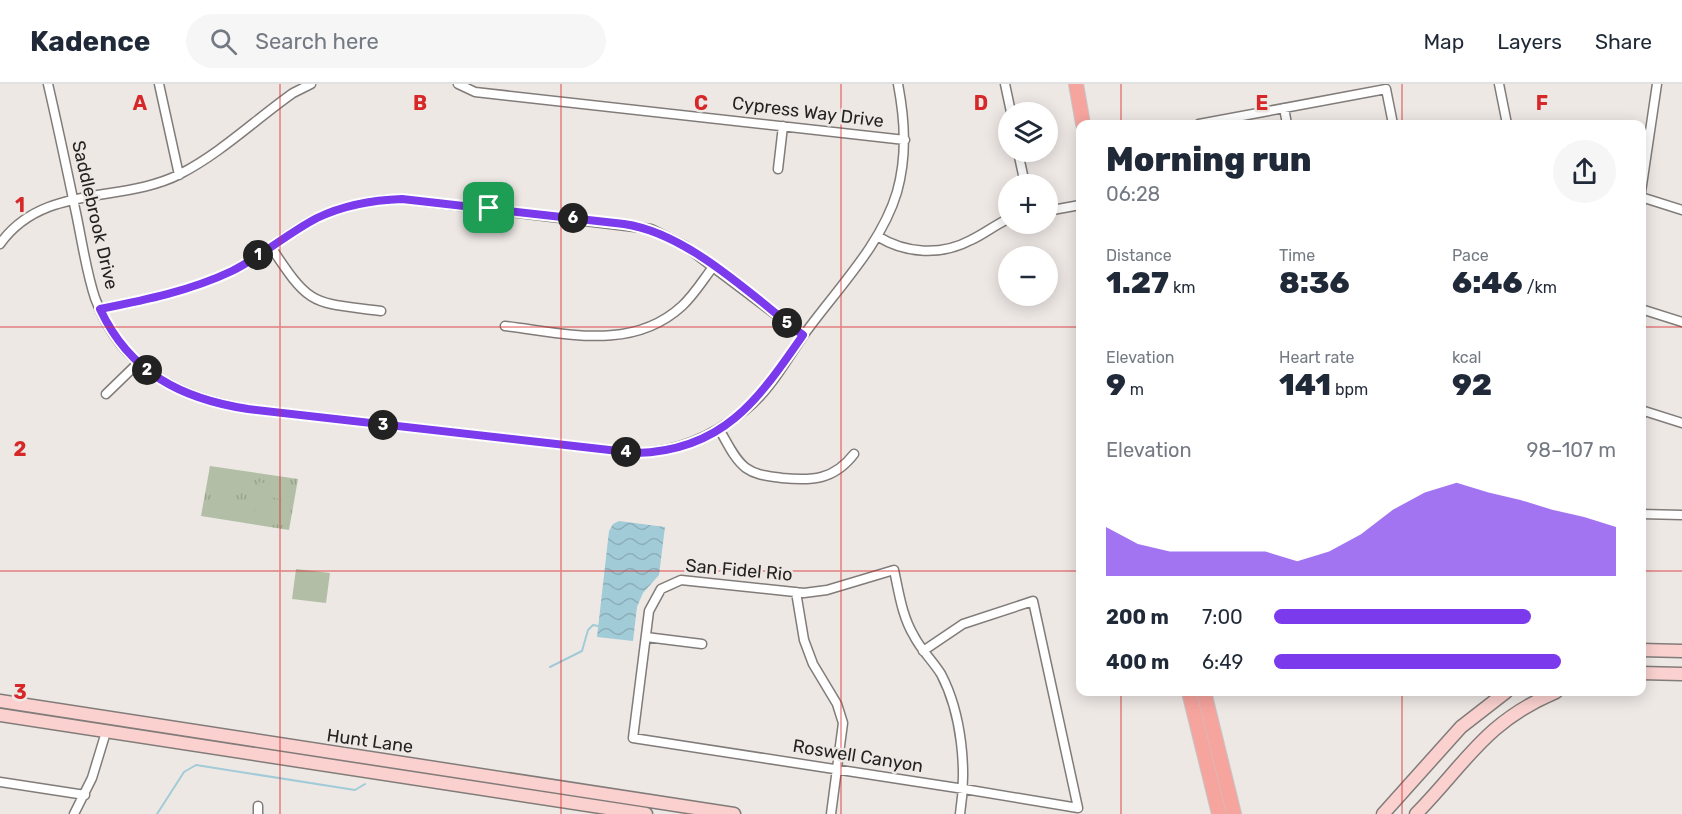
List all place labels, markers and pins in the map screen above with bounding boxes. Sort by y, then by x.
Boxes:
pin [463,182,514,233]
pin: 6 [558,203,588,233]
pin: 1 [243,240,273,270]
pin: 5 [772,308,802,338]
pin: 2 [132,355,162,385]
pin: 3 [368,410,398,440]
pin: 4 [611,437,641,467]

